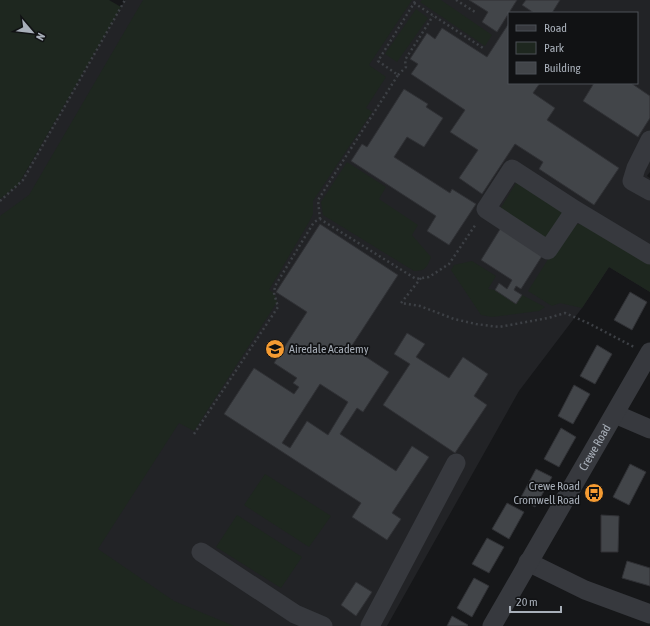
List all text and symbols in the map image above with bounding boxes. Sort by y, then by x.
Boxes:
north arrow [12,12,52,52]
legend [508,12,638,84]
text: Road [544,21,567,35]
text: N [34,31,48,42]
text: Park [544,41,565,55]
text: Building [544,61,582,75]
school or university icon: Airedale Academy [264,338,286,360]
place label: Airedale Academy [289,342,369,356]
street label: Crewe Road [576,422,614,473]
place label: Crewe Road Cromwell Road [513,479,580,507]
bus stop icon: Crewe Road Cromwell Road [583,482,605,504]
scale bar [510,588,561,614]
text: 20 m [516,595,538,609]

